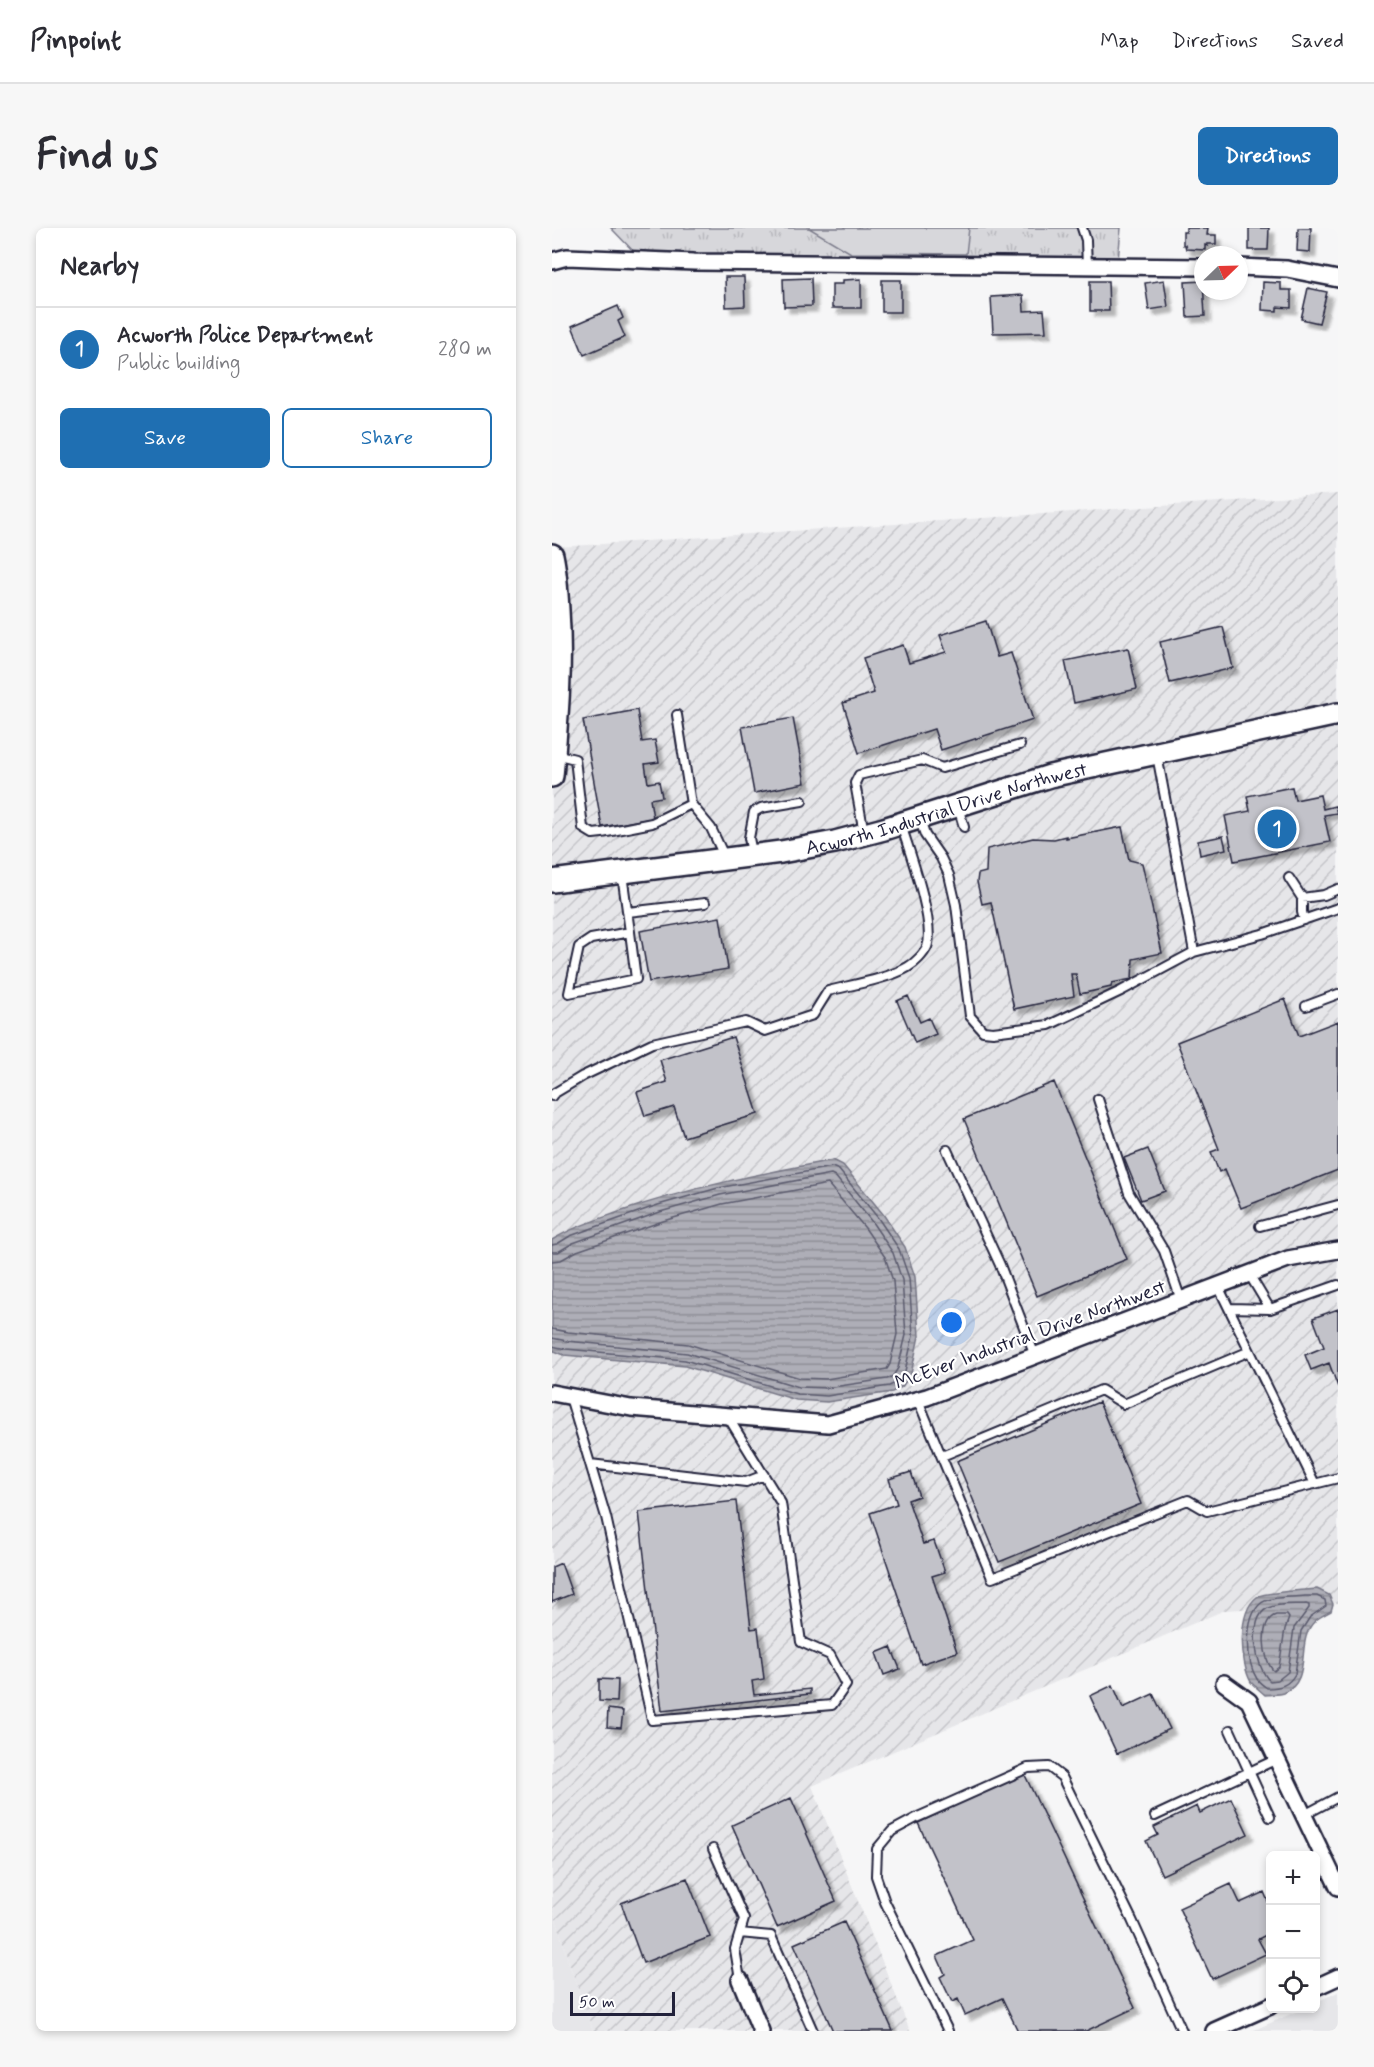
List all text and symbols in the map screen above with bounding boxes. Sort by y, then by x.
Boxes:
text: Pinpoint [30,23,121,60]
text: Map [1100,27,1139,55]
text: Directions [1172,27,1258,55]
text: Saved [1291,27,1344,55]
button: Directions [1198,127,1338,185]
text: Find us [36,129,158,184]
north arrow [1194,246,1248,300]
text: Nearby [60,250,139,284]
text: Acworth Police Department [117,322,373,350]
text: 1 [75,336,84,363]
text: 280 m [438,336,492,363]
text: Public building [117,350,240,377]
button: Save [60,408,270,468]
button: Share [282,408,492,468]
street label: Acworth Industrial Drive Northwest [804,756,1090,862]
pin: 1 [1258,806,1296,852]
street label: McEver Industrial Drive Northwest [891,1274,1170,1397]
your location [937,1308,966,1337]
map controls [1266,1851,1320,2013]
button: + [1266,1851,1320,1905]
button: − [1266,1905,1320,1959]
button: locate [1266,1959,1320,2013]
scale bar [570,1989,675,2016]
text: 50 m [579,1992,615,2013]

